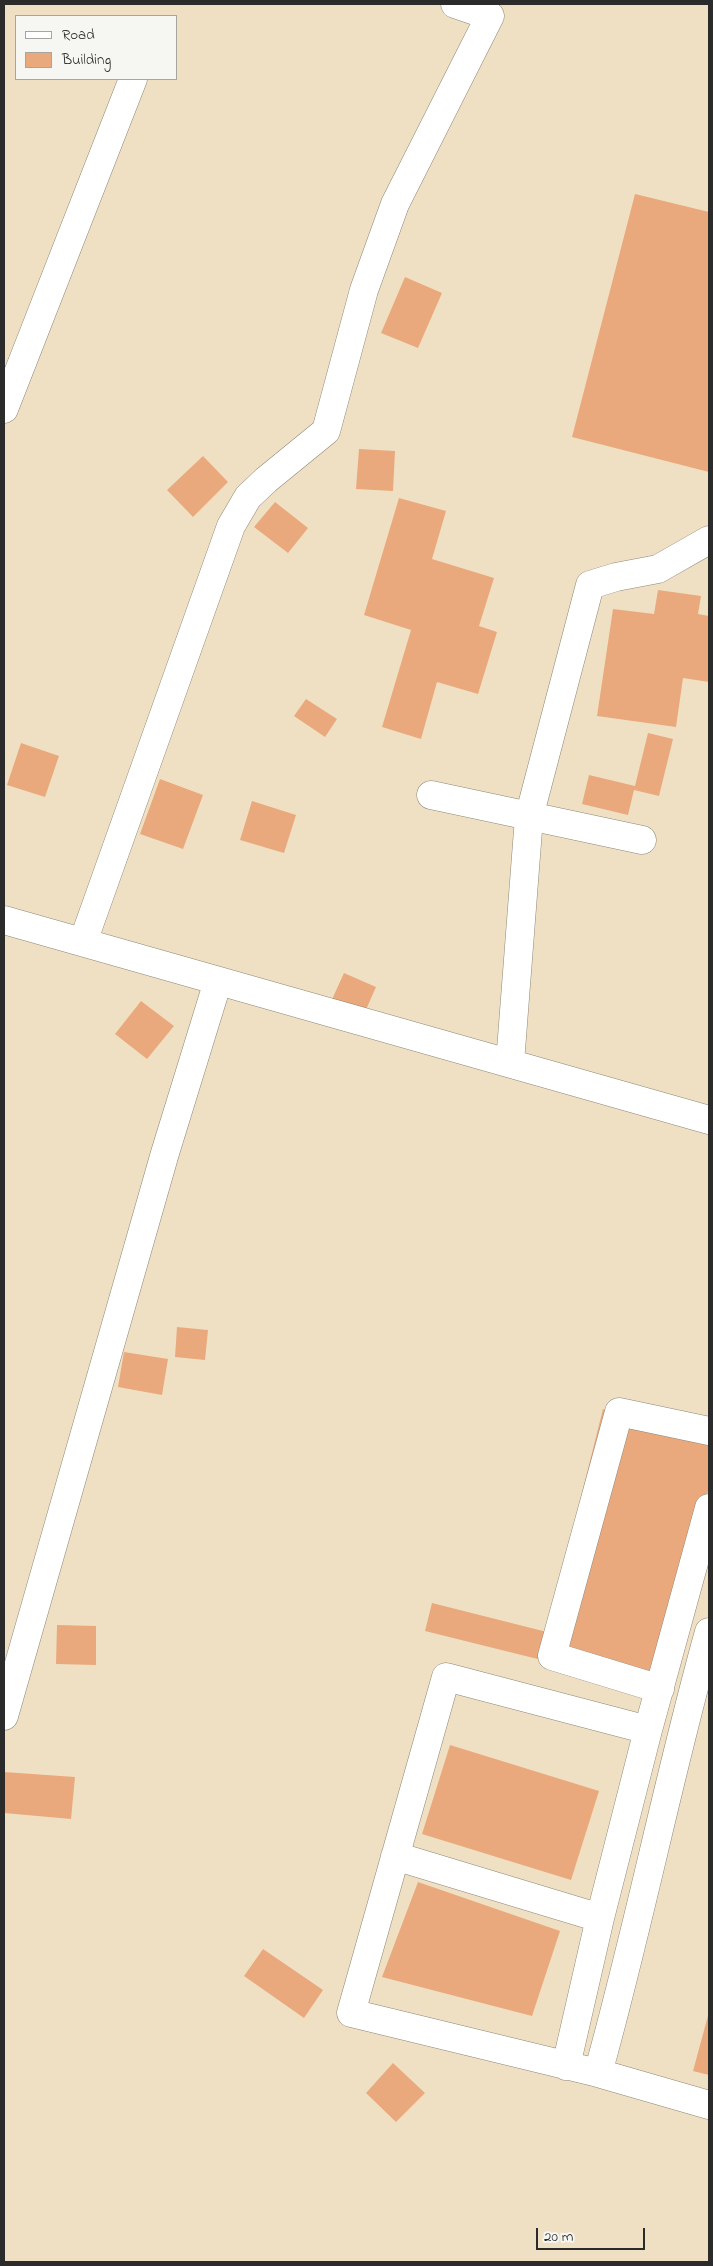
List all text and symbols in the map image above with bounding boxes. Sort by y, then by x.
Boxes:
legend [15,15,178,80]
text: Road [62,24,95,46]
text: Building [62,49,111,71]
scale bar [538,2218,647,2250]
text: 20 m [544,2226,573,2248]

